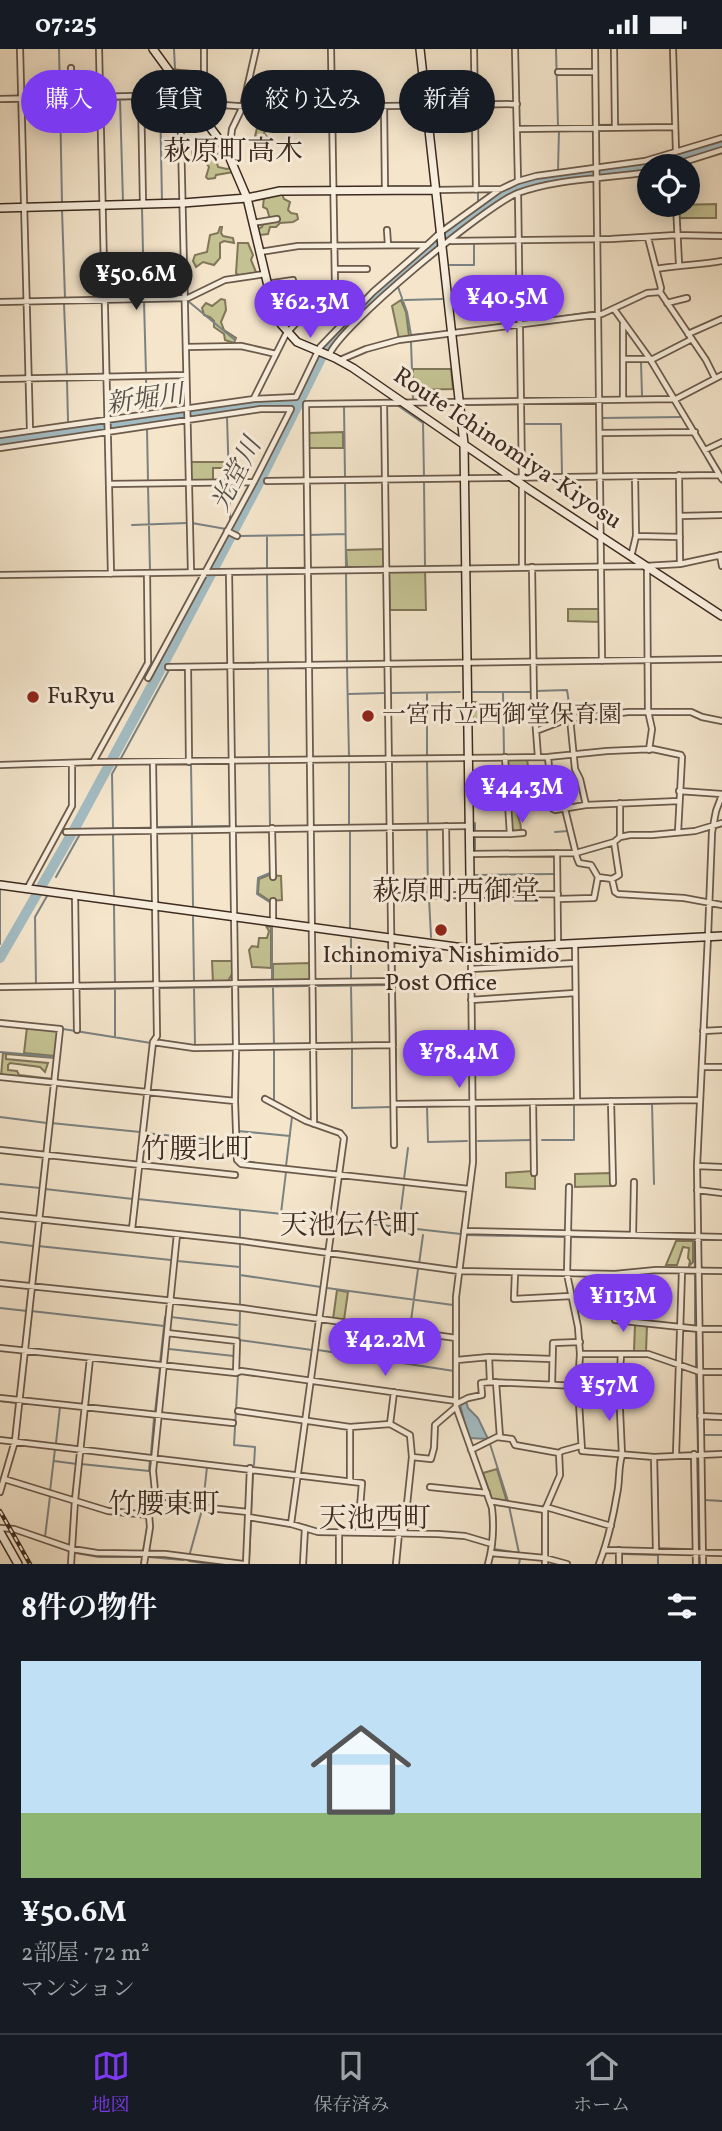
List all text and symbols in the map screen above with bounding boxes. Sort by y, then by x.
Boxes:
text: 07:25 [35,7,97,43]
chip: 購入 [21,70,117,133]
chip: 賃貸 [131,70,227,133]
chip: 絞り込み [241,70,385,133]
chip: 新着 [399,70,495,133]
district label: 萩原町高木 [163,133,303,172]
map controls [637,154,700,217]
button: locate [637,154,700,217]
pin: ¥50.6M [79,253,193,312]
text: ¥50.6M [96,259,176,291]
pin: ¥40.5M [450,275,564,335]
pin: ¥62.3M [253,281,367,340]
text: ¥40.5M [466,282,548,314]
text: ¥62.3M [270,287,350,319]
street label: Route Ichinomiya-Kiyosu [386,360,628,538]
water label: 新堀川 [104,376,189,423]
water label: 光堂川 [203,429,272,518]
place label: FuRyu [47,680,115,714]
marker: FuRyu [25,689,41,705]
place label: 一宮市立西御堂保育園 [382,699,622,733]
marker: 一宮市立西御堂保育園 [360,708,376,724]
pin: ¥44.3M [465,765,579,825]
text: ¥44.3M [481,772,563,804]
district label: 萩原町西御堂 [372,873,540,912]
marker: Ichinomiya Nishimido Post Office [433,922,449,938]
place label: Ichinomiya Nishimido Post Office [322,939,560,1001]
pin: ¥78.4M [402,1031,516,1090]
text: ¥78.4M [419,1037,499,1069]
district label: 竹腰北町 [141,1131,253,1170]
district label: 天池伝代町 [280,1207,420,1246]
pin: ¥113M [574,1275,672,1334]
text: ¥113M [590,1281,656,1313]
pin: ¥42.2M [328,1319,442,1378]
text: ¥42.2M [344,1325,426,1357]
pin: ¥57M [568,1363,650,1423]
text: ¥57M [580,1370,638,1402]
district label: 竹腰東町 [108,1486,220,1525]
district label: 天池西町 [319,1500,431,1539]
icon: filters [663,1587,701,1625]
text: 8件の物件 [21,1588,157,1630]
icon: home [298,1707,424,1833]
text: ¥50.6M [21,1892,127,1934]
text: 2部屋 · 72 m² [21,1938,150,1970]
text: マンション [21,1974,135,2006]
tab: 地図 [92,2047,130,2119]
tab: 保存済み [313,2047,389,2119]
tab: ホーム [573,2047,630,2119]

